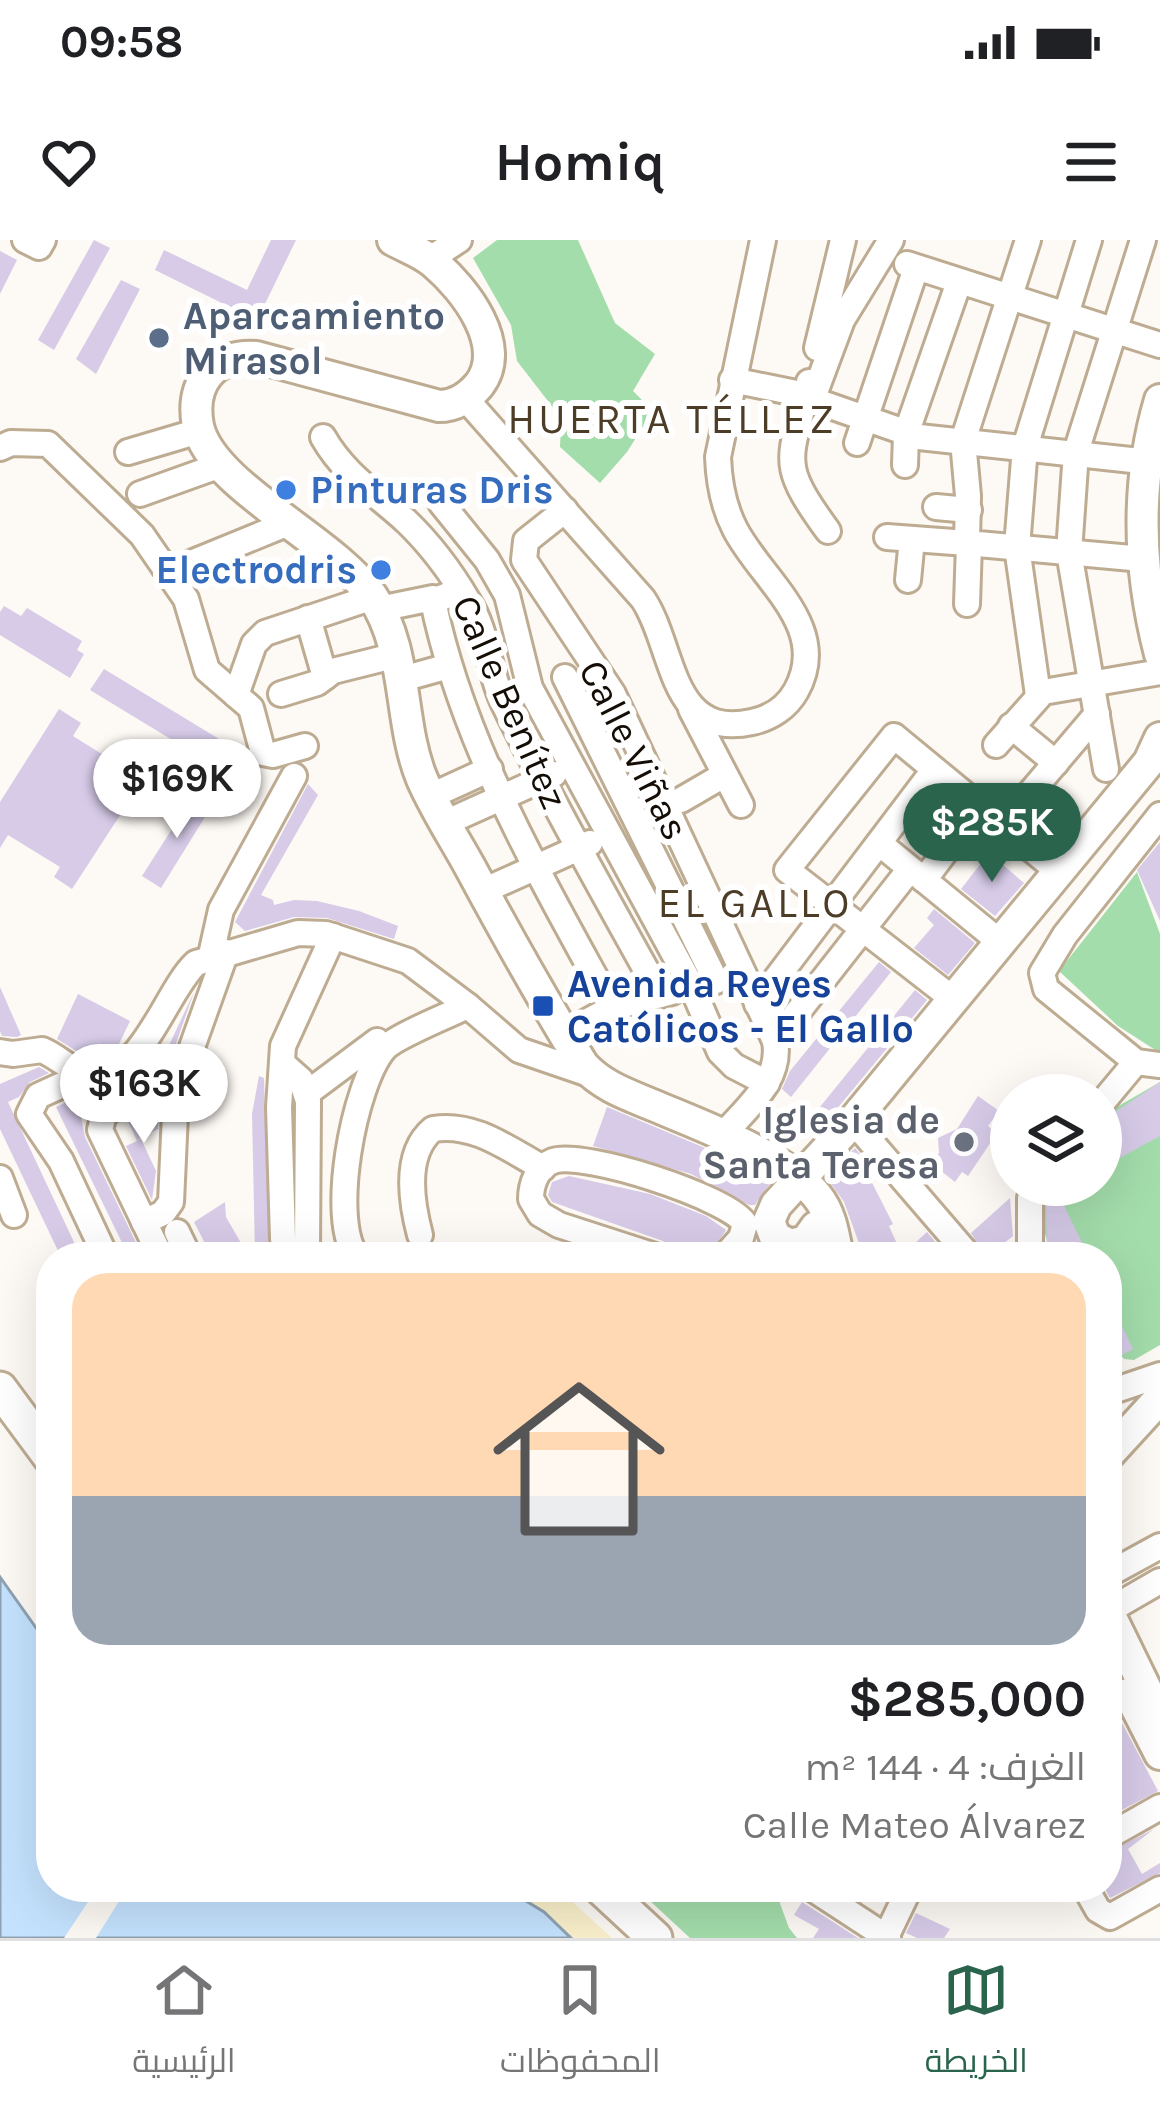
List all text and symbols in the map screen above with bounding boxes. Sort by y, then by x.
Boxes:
text: 09:58 [60,16,183,68]
icon: heart [36,129,102,195]
icon: menu [1058,129,1124,195]
text: Homiq [495,130,665,194]
place label: Aparcamiento Mirasol [183,293,445,384]
marker: Aparcamiento Mirasol [146,325,172,351]
district label: HUERTA TÉLLEZ [507,393,837,444]
place label: Pinturas Dris [310,467,554,513]
marker: Pinturas Dris [273,477,299,503]
place label: Electrodris [156,547,357,593]
marker: Electrodris [368,557,394,583]
street label: Calle Benítez [442,588,578,816]
street label: Calle Viñas [569,652,699,848]
pin: $169K [93,739,261,841]
text: $169K [120,755,234,801]
pin: $285K [908,783,1076,885]
text: $285K [930,799,1054,845]
district label: EL GALLO [658,878,852,928]
place label: Avenida Reyes Católicos - El Gallo [567,961,914,1052]
marker: Avenida Reyes Católicos - El Gallo [530,993,556,1019]
pin: $163K [60,1044,228,1146]
text: $163K [87,1060,201,1106]
map controls [990,1074,1122,1206]
button: layers [990,1074,1122,1206]
place label: Iglesia de Santa Teresa [702,1097,940,1188]
marker: Iglesia de Santa Teresa [951,1129,977,1155]
icon: home [471,1351,687,1567]
text: $285,000 [848,1669,1086,1729]
text: الغرف: 4 · 144 m² [805,1744,1086,1790]
text: Calle Mateo Álvarez [743,1802,1086,1848]
tab: الرئيسية [132,1957,236,2091]
tab: المحفوظات [500,1957,661,2091]
tab: الخريطة [925,1957,1028,2091]

